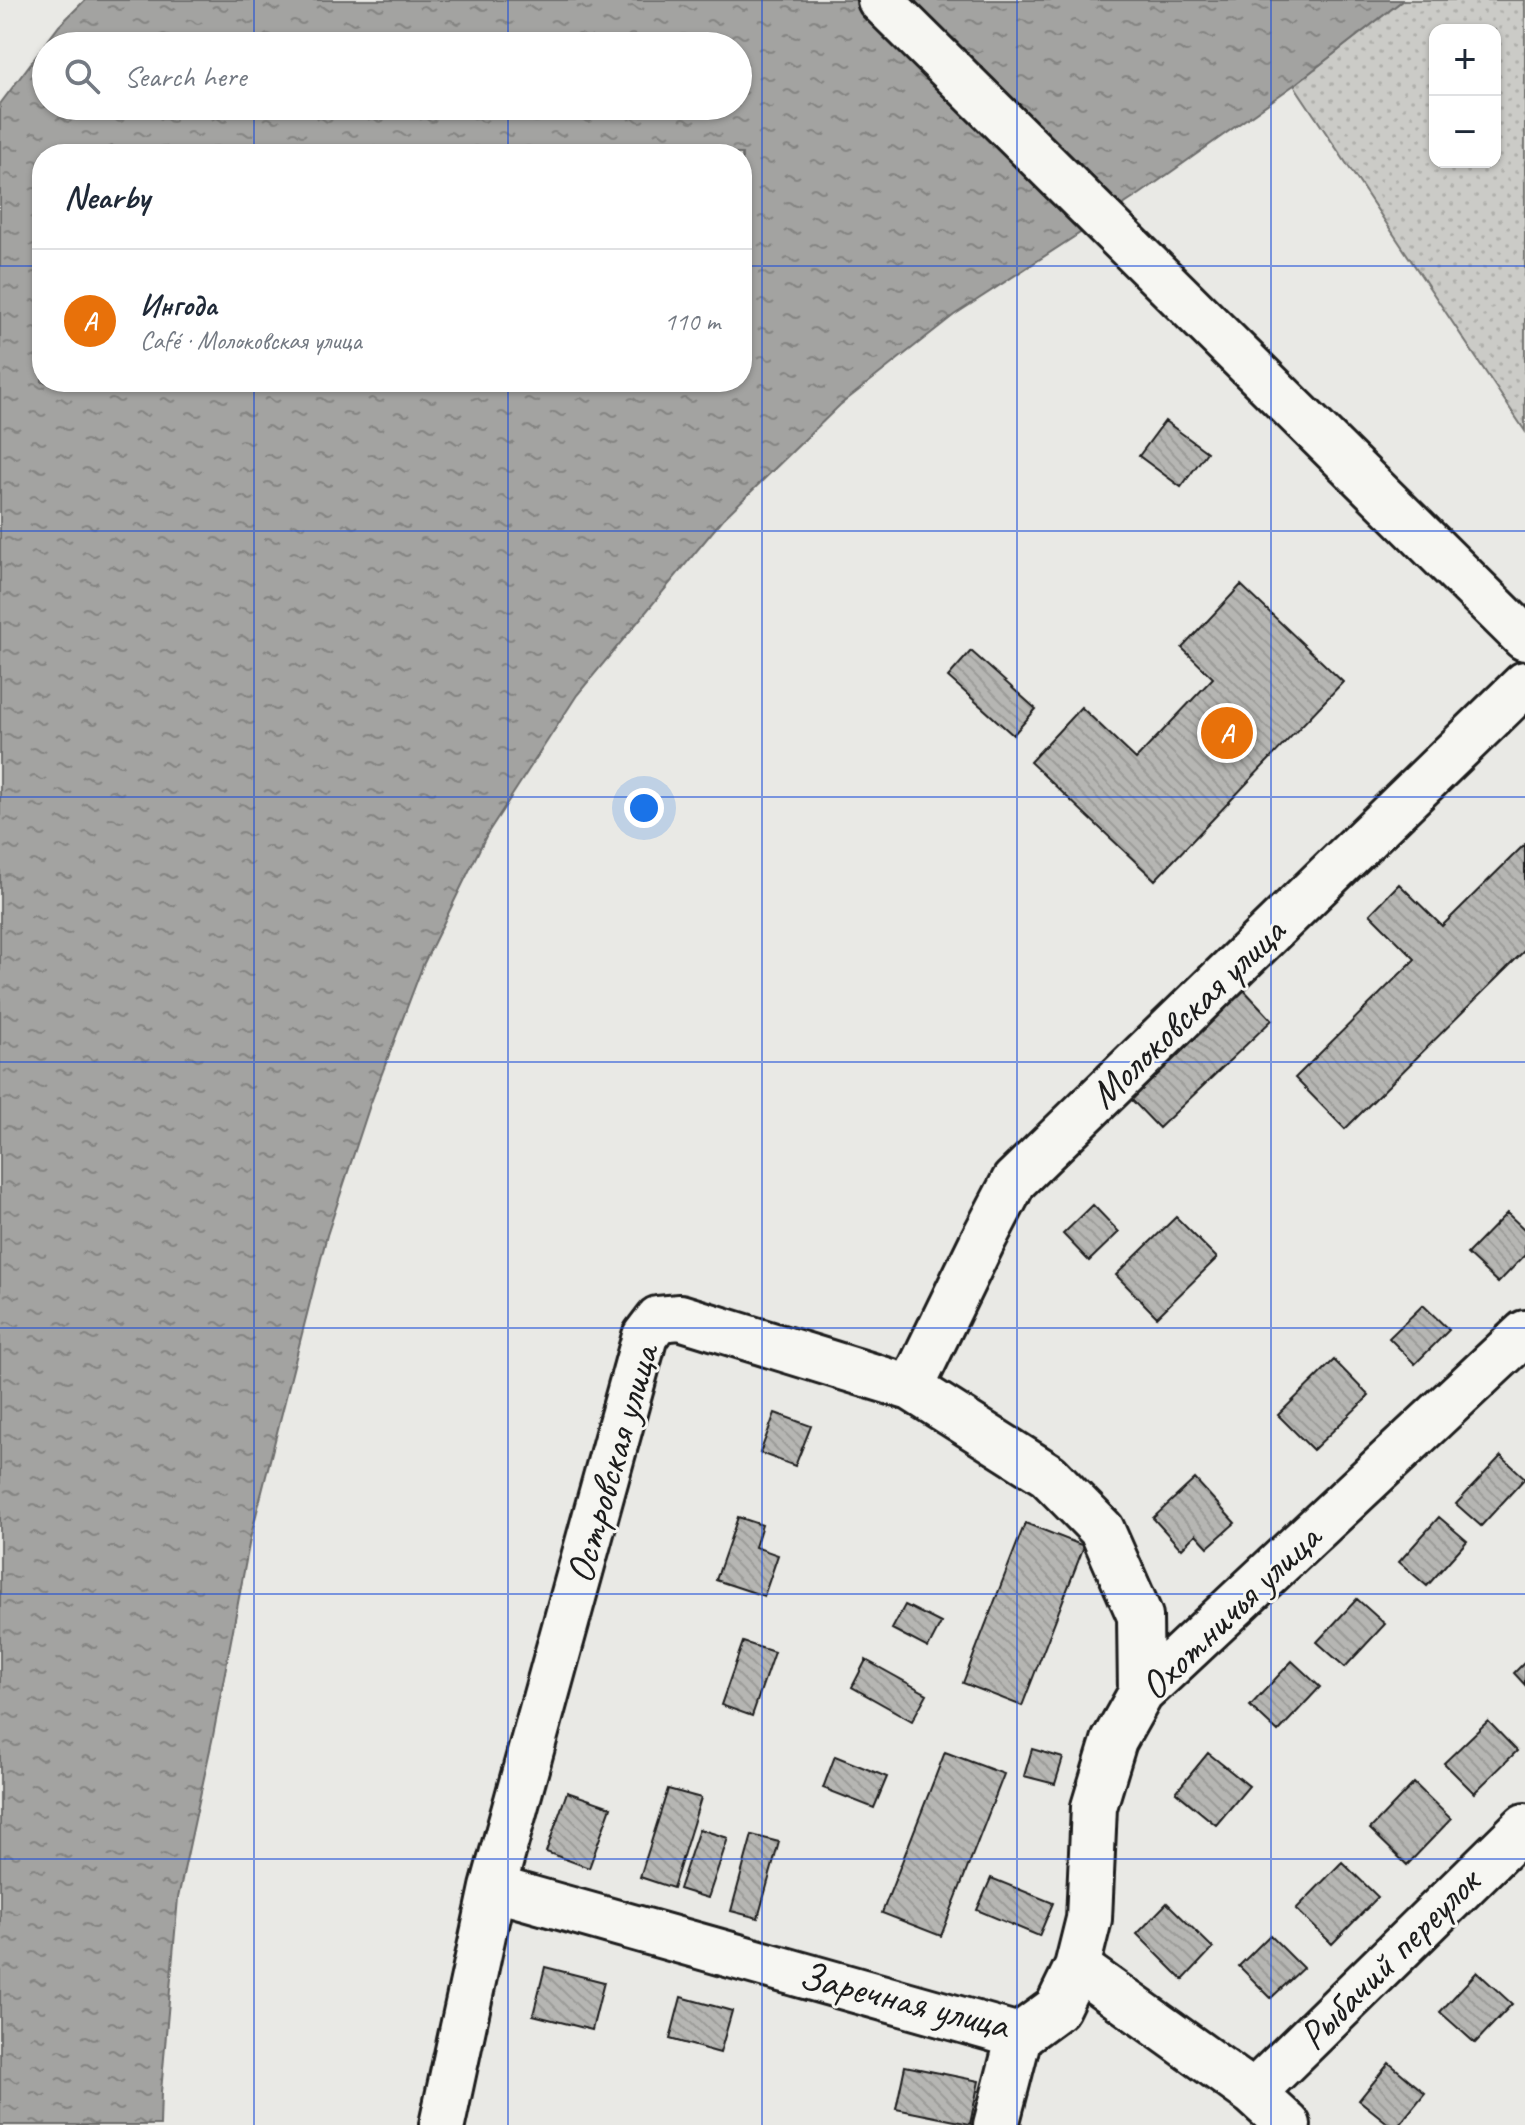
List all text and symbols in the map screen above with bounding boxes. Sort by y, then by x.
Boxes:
map controls [1429,24,1501,168]
button: + [1429,24,1501,96]
search box [32,32,752,120]
icon: search [60,54,104,98]
text: Search here [124,57,246,95]
button: − [1429,96,1501,168]
text: Nearby [64,175,150,218]
text: Ингода [140,286,217,324]
text: A [83,305,97,338]
text: 110 m [664,305,720,338]
text: Café · Молоковская улица [140,324,362,357]
pin: A [1201,703,1253,763]
your location [624,788,664,828]
street label: Молоковская улица [1079,905,1298,1119]
street label: Островская улица [554,1336,671,1589]
street label: Охотничья улица [1129,1511,1333,1711]
street label: Рыбачий переулок [1288,1855,1493,2060]
street label: Заречная улица [794,1950,1016,2051]

